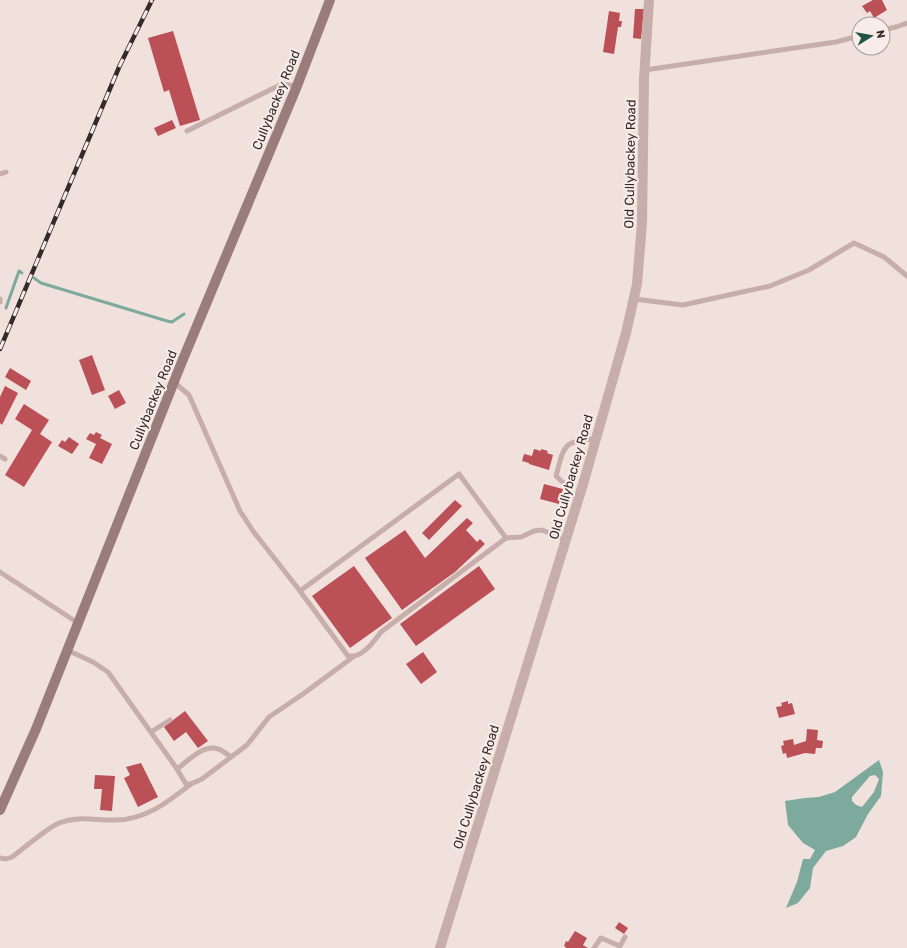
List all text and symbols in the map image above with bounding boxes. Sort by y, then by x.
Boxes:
north arrow [851,16,891,56]
text: N [873,29,887,39]
street label: Cullybackey Road [249,48,303,152]
street label: Old Cullybackey Road [621,99,639,229]
street label: Cullybackey Road [126,348,180,452]
street label: Old Cullybackey Road [546,413,596,541]
street label: Old Cullybackey Road [450,723,502,851]

